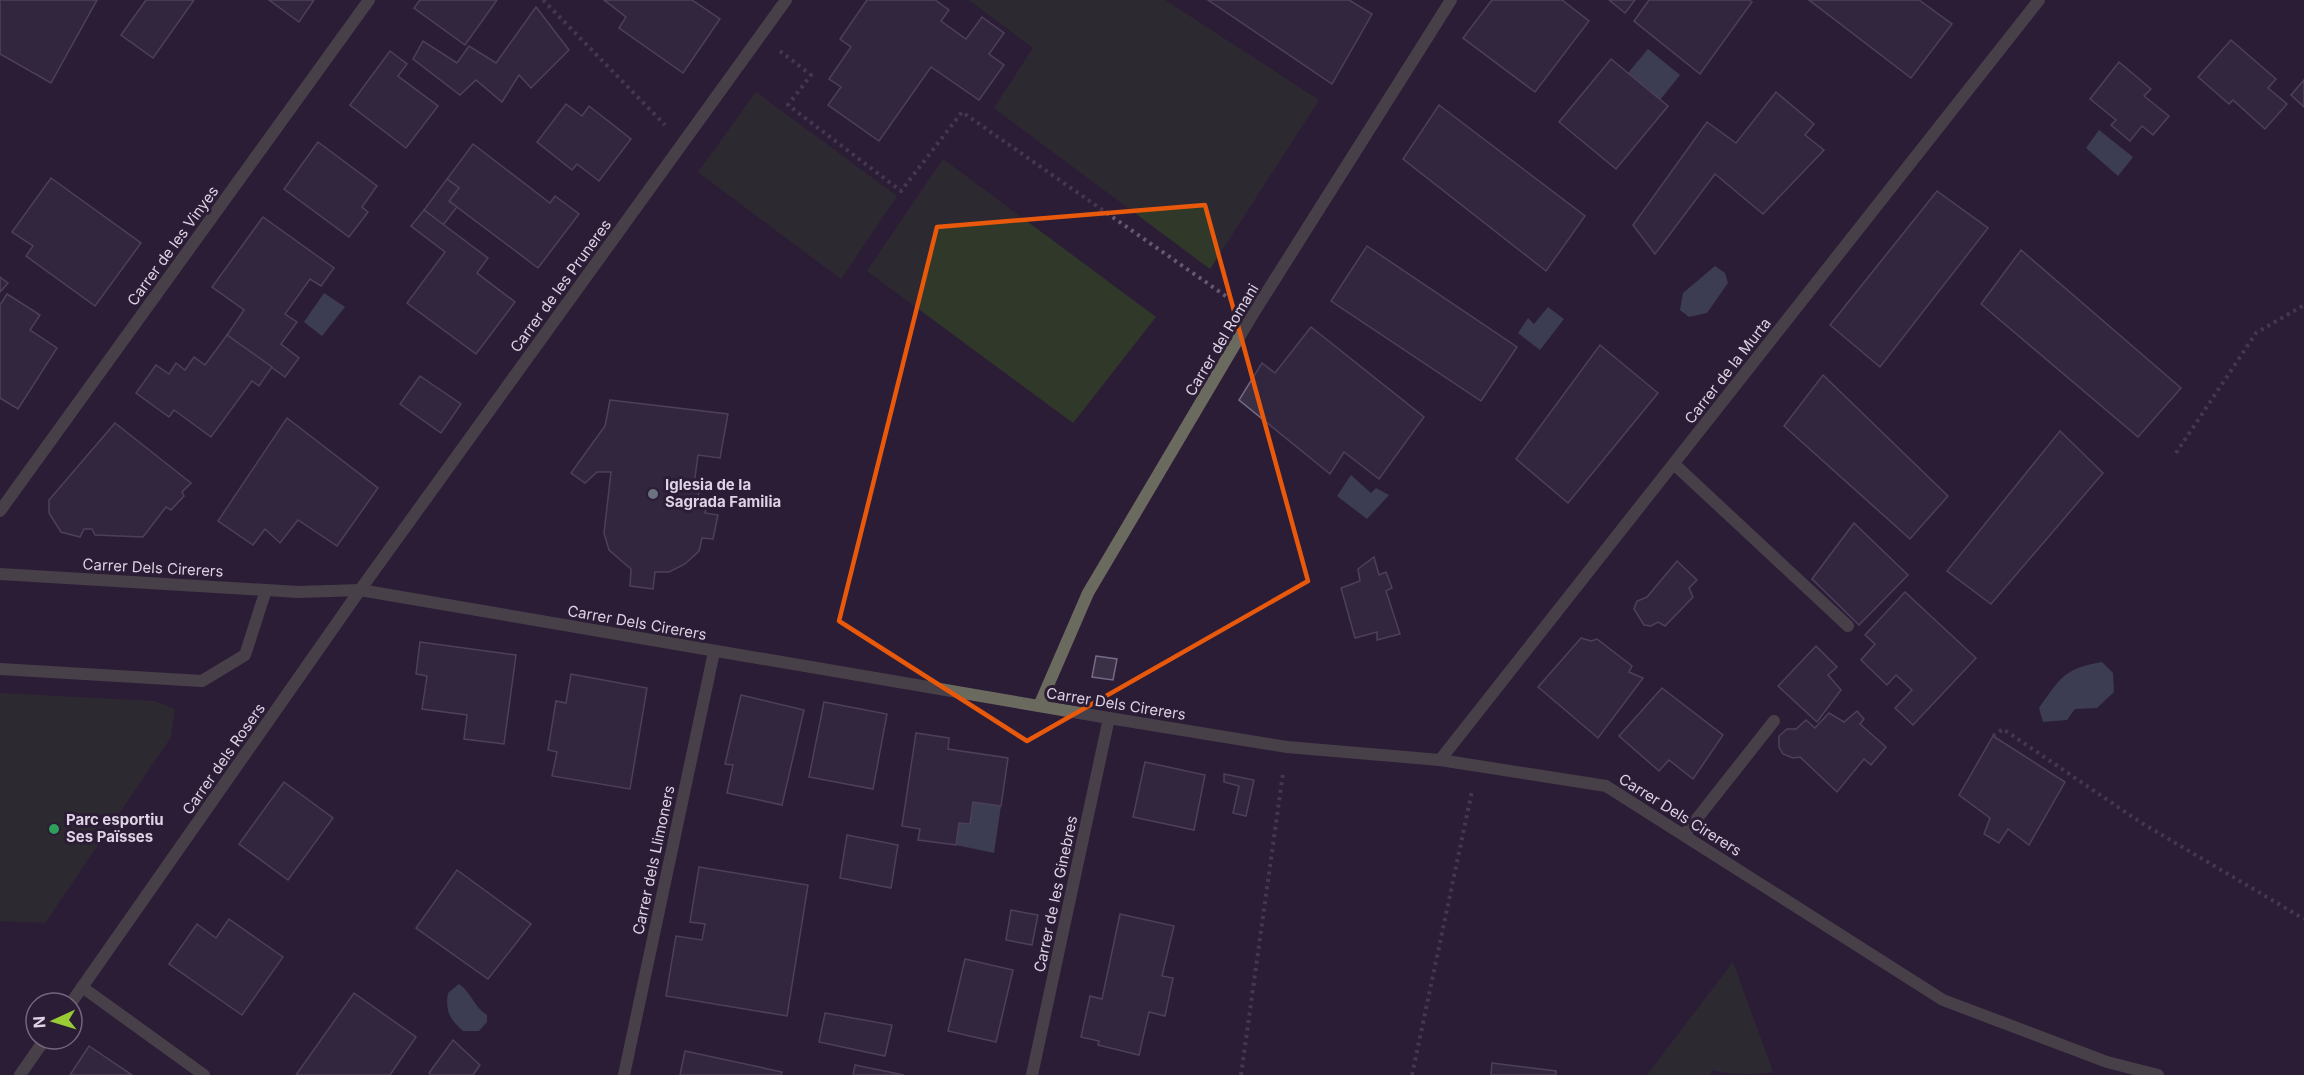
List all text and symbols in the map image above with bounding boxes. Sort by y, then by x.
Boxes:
street label: Carrer de les Vinyes [123,182,222,309]
street label: Carrer de les Pruneres [506,215,615,356]
street label: Carrer del Romani [1181,280,1263,399]
street label: Carrer de la Murta [1680,314,1775,428]
place label: Iglesia de la Sagrada Familia [665,475,781,511]
marker: Iglesia de la Sagrada Familia [646,487,660,501]
street label: Carrer Dels Cirerers [82,554,224,581]
street label: Carrer Dels Cirerers [566,601,708,644]
street label: Carrer Dels Cirerers [1045,683,1187,724]
street label: Carrer dels Rosers [178,699,269,818]
street label: Carrer Dels Cirerers [1615,769,1745,860]
street label: Carrer dels Llimoners [628,783,679,936]
place label: Parc esportiu Ses Païsses [66,810,164,846]
street label: Carrer de les Ginebres [1030,814,1081,974]
marker: Parc esportiu Ses Païsses [47,822,61,836]
north arrow [24,991,84,1051]
text: N [29,1015,49,1029]

